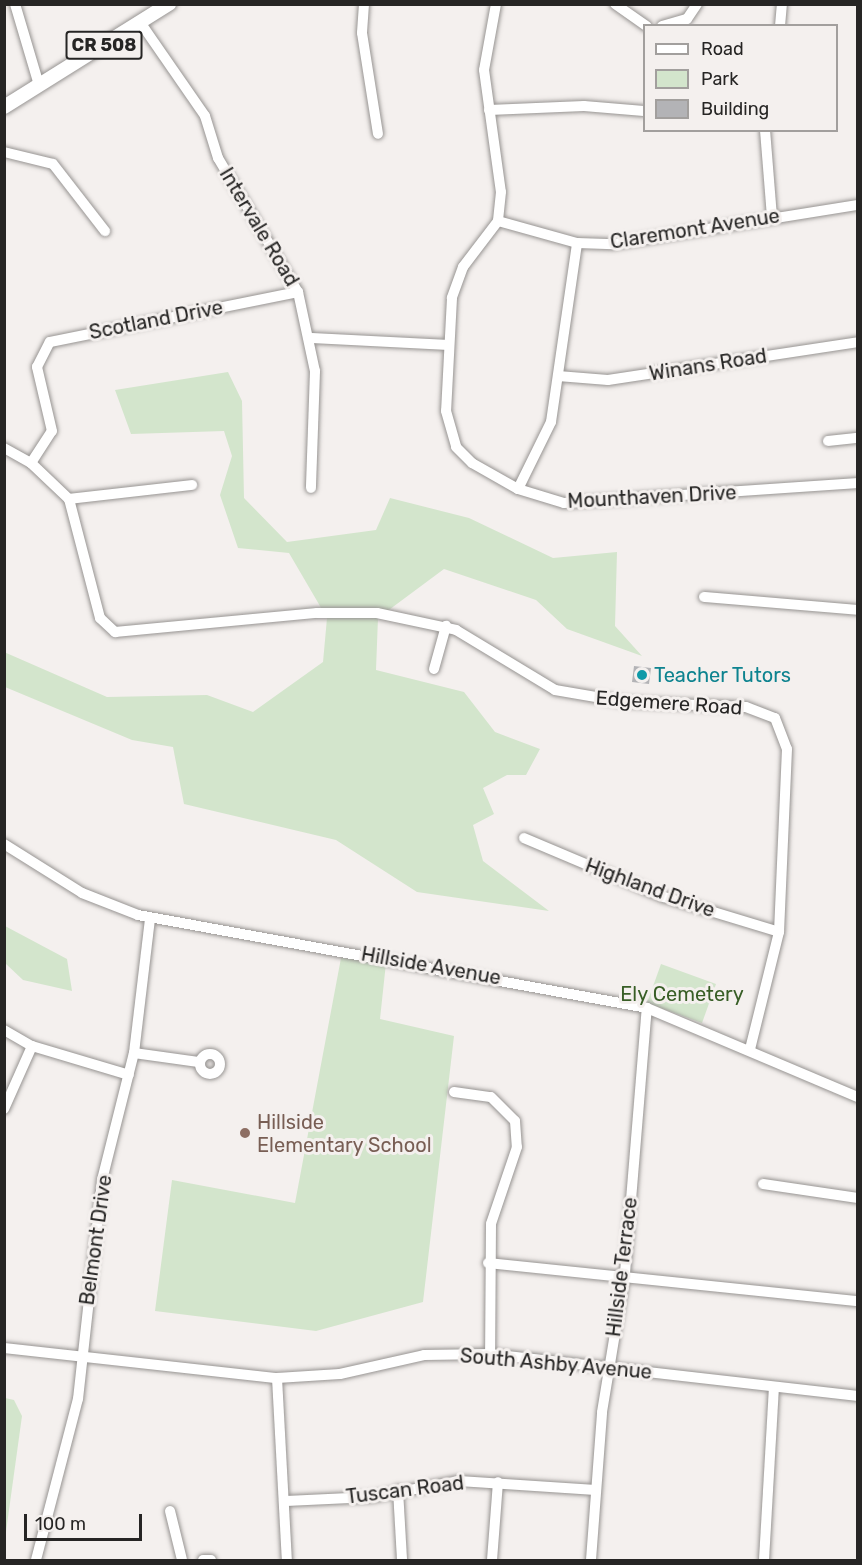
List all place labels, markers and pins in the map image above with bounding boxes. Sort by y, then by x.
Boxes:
place label: Teacher Tutors [654,663,792,687]
marker: Teacher Tutors [635,668,649,682]
place label: Hillside Elementary School [257,1110,432,1157]
marker: Hillside Elementary School [238,1126,252,1140]

